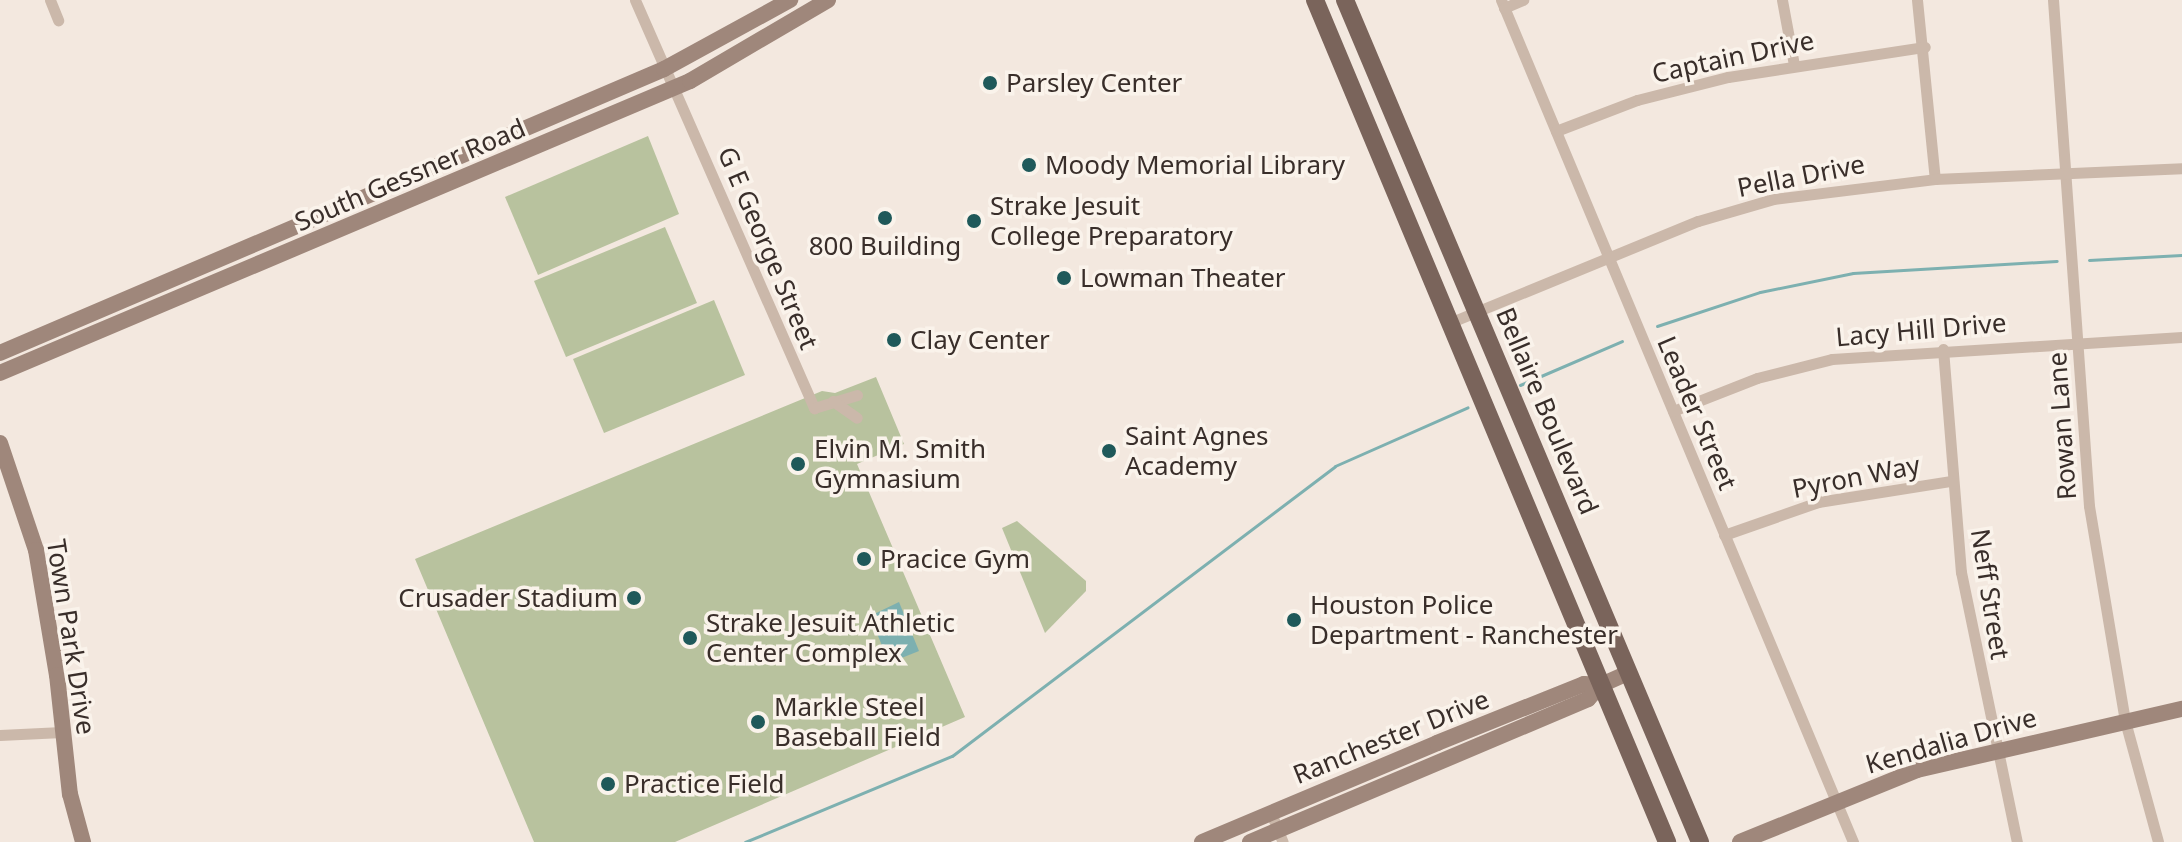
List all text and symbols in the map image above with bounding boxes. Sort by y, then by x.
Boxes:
street label: Captain Drive [1649,25,1817,89]
place label: Parsley Center [1006,67,1182,99]
marker: Parsley Center [981,74,999,92]
street label: South Gessner Road [290,112,530,238]
street label: G E George Street [711,142,825,354]
street label: Pella Drive [1734,148,1868,204]
place label: Moody Memorial Library [1045,149,1345,181]
marker: Moody Memorial Library [1020,156,1038,174]
place label: Strake Jesuit College Preparatory [990,190,1233,252]
marker: 800 Building [876,209,894,227]
marker: Strake Jesuit College Preparatory [965,212,983,230]
place label: 800 Building [809,230,961,262]
place label: Lowman Theater [1080,262,1286,294]
marker: Lowman Theater [1055,269,1073,287]
street label: Bellaire Boulevard [1489,303,1605,519]
street label: Lacy Hill Drive [1834,307,2008,353]
place label: Clay Center [910,324,1050,356]
marker: Clay Center [885,331,903,349]
street label: Leader Street [1651,332,1743,494]
street label: Rowan Lane [2041,351,2083,501]
place label: Saint Agnes Academy [1125,420,1269,482]
place label: Elvin M. Smith Gymnasium [814,433,986,494]
marker: Saint Agnes Academy [1100,442,1118,460]
street label: Pyron Way [1790,449,1922,505]
marker: Elvin M. Smith Gymnasium [789,455,807,473]
street label: Neff Street [1964,527,2016,661]
street label: Town Park Drive [40,537,102,737]
place label: Pracice Gym [880,543,1030,575]
marker: Pracice Gym [855,550,873,568]
place label: Crusader Stadium [398,582,618,614]
marker: Crusader Stadium [625,589,643,607]
place label: Houston Police Department - Ranchester [1310,589,1618,650]
place label: Strake Jesuit Athletic Center Complex [706,607,955,668]
marker: Houston Police Department - Ranchester [1285,611,1303,629]
marker: Strake Jesuit Athletic Center Complex [681,629,699,647]
street label: Ranchester Drive [1289,684,1493,790]
place label: Markle Steel Baseball Field [774,691,941,752]
street label: Kendalia Drive [1862,702,2040,780]
marker: Markle Steel Baseball Field [749,713,767,731]
place label: Practice Field [624,768,785,800]
marker: Practice Field [599,775,617,793]

